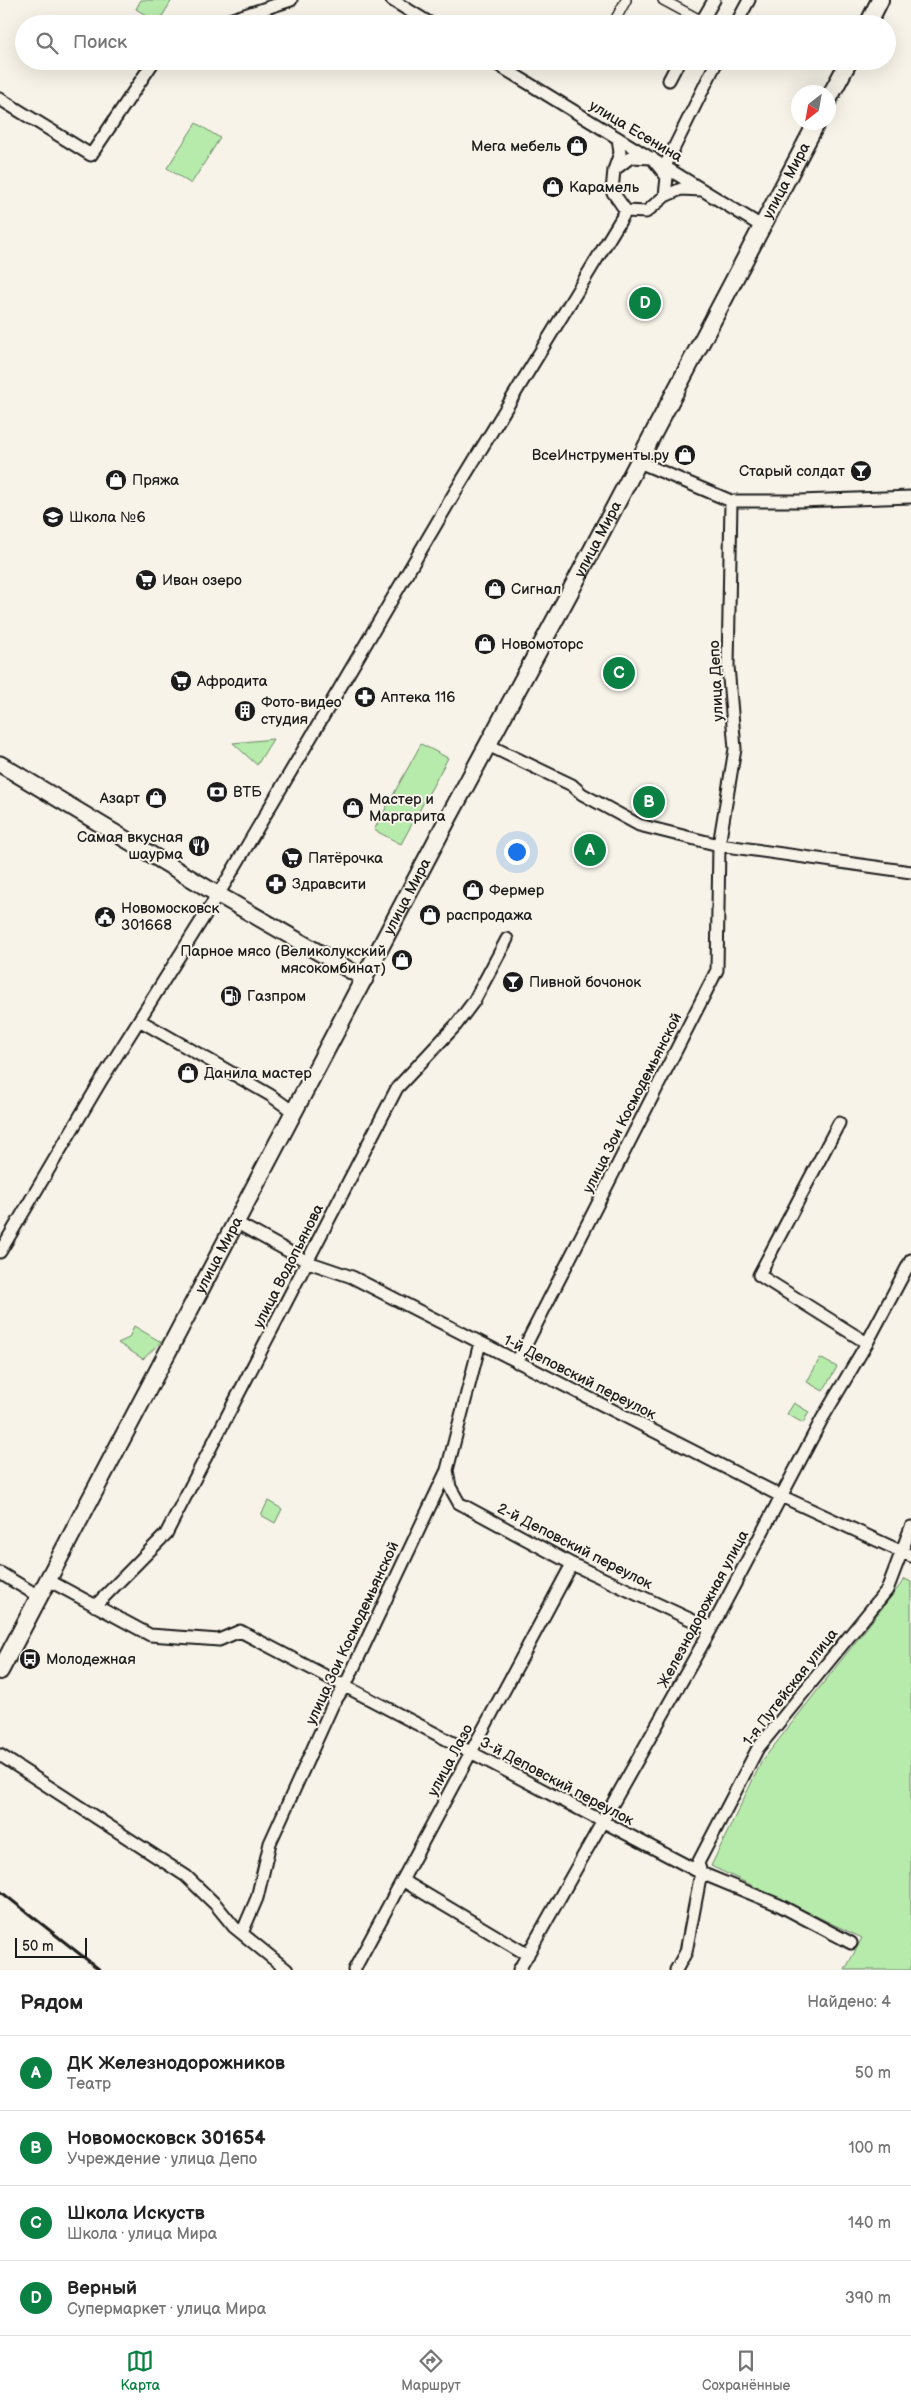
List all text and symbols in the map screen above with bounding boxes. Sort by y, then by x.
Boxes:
search box [15,15,896,70]
icon: search [33,29,61,57]
text: Поиск [73,31,127,54]
north arrow [791,85,836,130]
street label: улица Есенина [586,96,686,167]
shop icon: Мега мебель [565,134,589,158]
place label: Мега мебель [471,137,562,156]
street label: улица Мира [759,139,815,222]
shop icon: Карамель [541,175,565,199]
place label: Карамель [569,178,640,197]
pin: D [629,284,661,322]
shop icon: ВсеИнструменты.ру [673,443,697,467]
place label: ВсеИнструменты.ру [532,446,669,465]
bar icon: Старый солдат [849,459,873,483]
place label: Старый солдат [739,462,845,481]
shop icon: Пряжа [104,468,128,492]
place label: Пряжа [132,471,179,490]
street label: улица Мира [570,498,626,581]
school or university icon: Школа №6 [41,505,65,529]
place label: Школа №6 [69,508,146,527]
supermarket icon: Иван озеро [134,568,158,592]
place label: Иван озеро [162,571,242,590]
shop icon: Сигнал [483,577,507,601]
place label: Сигнал [511,580,561,599]
shop icon: Новомоторс [473,632,497,656]
place label: Новомоторс [501,635,584,654]
street label: улица Депо [705,640,728,722]
pin: C [603,654,635,692]
supermarket icon: Афродита [169,669,193,693]
place label: Афродита [196,672,268,691]
pharmacy icon: Аптека 116 [353,685,377,709]
place label: Аптека 116 [380,688,456,707]
place label: Фото-видео студия [261,693,342,729]
building icon: Фото-видео студия [233,699,257,723]
bank icon: ВТБ [205,780,229,804]
place label: ВТБ [233,783,262,802]
pin: B [633,783,665,821]
shop icon: Азарт [144,786,168,810]
place label: Азарт [99,789,140,808]
place label: Мастер и Маргарита [369,790,446,826]
shop icon: Мастер и Маргарита [341,796,365,820]
place label: Самая вкусная шаурма [77,828,183,864]
pin: A [574,831,606,869]
restaurant icon: Самая вкусная шаурма [187,834,211,858]
your location [504,839,530,865]
supermarket icon: Пятёрочка [280,846,304,870]
place label: Пятёрочка [308,849,383,868]
street label: улица Мира [380,855,435,938]
pharmacy icon: Здравсити [264,872,288,896]
place label: Здравсити [292,875,366,894]
shop icon: Фермер [461,878,485,902]
place label: Фермер [489,881,545,900]
place label: Новомосковск 301668 [121,899,219,935]
shop icon: распродажа [418,903,442,927]
public building icon: Новомосковск 301668 [93,905,117,929]
place label: распродажа [446,906,532,925]
place label: Парное мясо (Великолукский мясокомбинат) [180,942,386,978]
shop icon: Парное мясо (Великолукский мясокомбинат) [390,948,414,972]
bar icon: Пивной бочонок [501,970,525,994]
place label: Пивной бочонок [529,973,641,992]
fuel station icon: Газпром [219,984,243,1008]
place label: Газпром [247,987,306,1006]
street label: улица Зои Космодемьянской [579,1010,686,1197]
shop icon: Данила мастер [176,1061,200,1085]
place label: Данила мастер [204,1064,312,1083]
street label: улица Водопьянова [249,1201,328,1332]
street label: улица Мира [191,1214,247,1297]
street label: 1-й Деповский переулок [500,1331,659,1424]
street label: 2-й Деповский переулок [494,1499,656,1594]
street label: Железнодорожная улица [654,1527,753,1691]
street label: улица Зои Космодемьянской [302,1539,403,1728]
street label: 1-я Путейская улица [739,1625,842,1750]
bus stop icon: Молодежная [18,1647,42,1671]
place label: Молодежная [46,1650,136,1669]
street label: улица Лазо [424,1721,477,1800]
street label: 3-й Деповский переулок [476,1733,637,1830]
scale bar [15,1935,88,1958]
text: 50 m [22,1938,54,1955]
text: Рядом [20,1990,83,2015]
text: Найдено: 4 [807,1993,891,2012]
text: ДК Железнодорожников [67,2052,285,2075]
text: A [31,2064,41,2083]
text: 50 m [855,2064,891,2083]
text: Театр [67,2075,111,2094]
text: Новомосковск 301654 [67,2127,266,2150]
text: B [30,2139,42,2158]
text: 100 m [848,2139,891,2158]
text: Учреждение · улица Депо [67,2150,257,2169]
text: Школа Искуств [67,2202,205,2225]
text: C [30,2214,42,2233]
text: 140 m [848,2214,891,2233]
text: Школа · улица Мира [67,2225,217,2244]
text: Верный [67,2277,137,2300]
text: D [30,2289,42,2308]
text: 390 m [845,2289,891,2308]
text: Супермаркет · улица Мира [67,2300,266,2319]
tab: Карта [121,2347,160,2394]
tab: Маршрут [401,2347,461,2394]
tab: Сохранённые [702,2347,790,2394]

